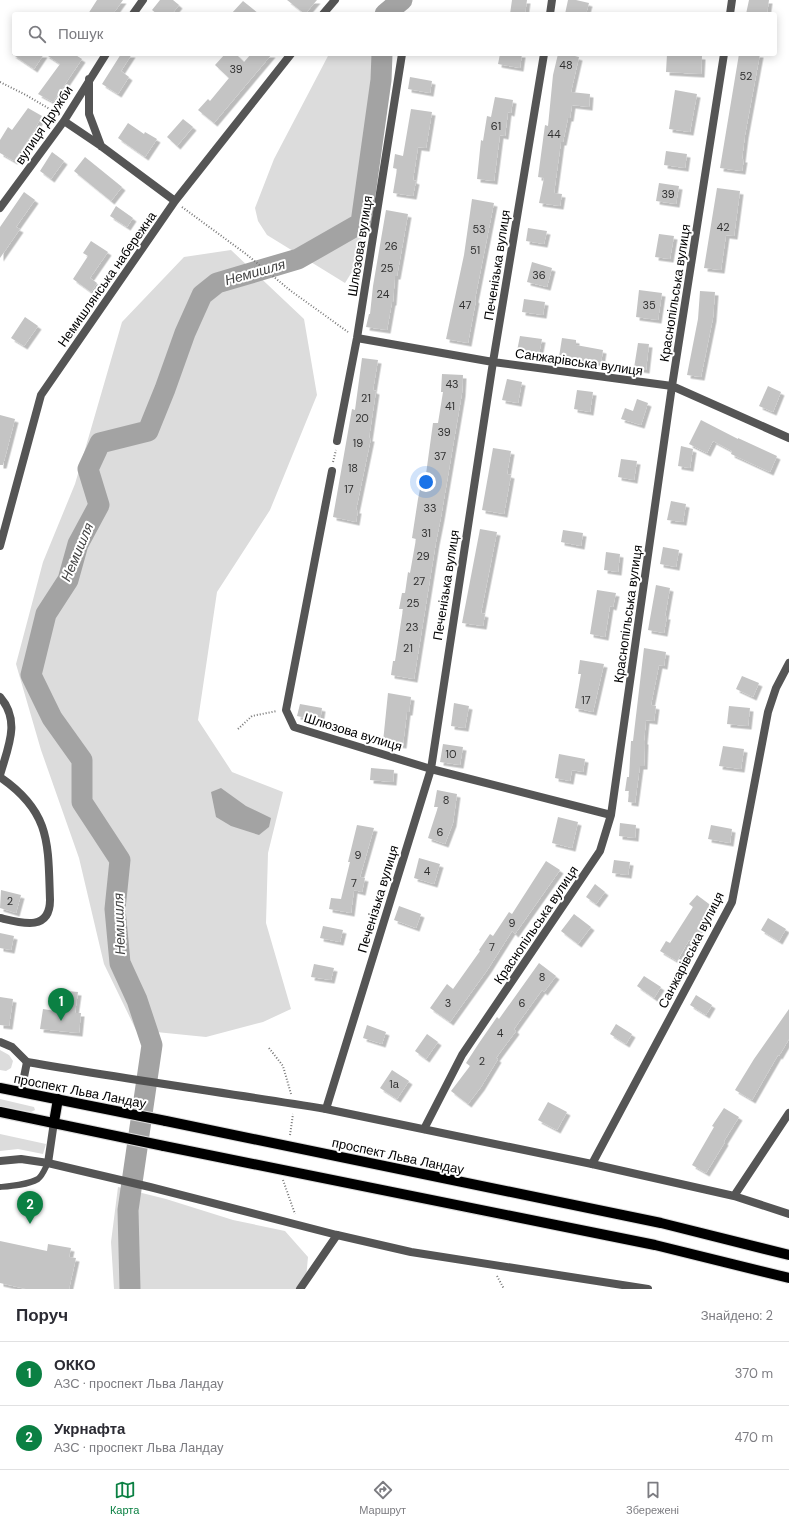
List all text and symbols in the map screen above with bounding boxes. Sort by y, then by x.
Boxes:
search box [12,12,777,56]
icon: search [26,23,48,45]
text: Пошук [58,24,103,44]
house number: 48 [559,58,573,72]
house number: 39 [229,62,243,76]
house number: 52 [740,69,752,83]
street label: вулиця Дружби [11,82,77,168]
house number: 61 [491,119,501,133]
house number: 44 [547,127,561,141]
house number: 39 [661,187,675,201]
street label: Шлюзова вулиця [344,194,376,298]
street label: Немишлянська набережна [54,207,161,350]
street label: Печенізька вулиця [480,208,514,322]
house number: 42 [716,220,730,234]
house number: 53 [472,222,486,236]
street label: Краснопільська вулиця [656,223,694,363]
house number: 26 [384,239,398,253]
house number: 51 [470,243,480,257]
water label: Немишля [223,255,288,289]
house number: 25 [380,261,394,275]
house number: 36 [532,268,546,282]
house number: 24 [377,287,390,301]
house number: 47 [459,298,471,312]
house number: 35 [642,298,656,312]
street label: Санжарівська вулиця [514,345,644,379]
house number: 43 [445,377,459,391]
house number: 21 [361,391,371,405]
house number: 41 [445,399,455,413]
house number: 20 [355,411,369,425]
house number: 39 [437,425,451,439]
house number: 19 [353,436,363,450]
house number: 37 [434,449,446,463]
house number: 18 [348,461,358,475]
your location [416,472,436,492]
house number: 17 [344,482,354,496]
house number: 33 [423,501,437,515]
water label: Немишля [57,519,98,584]
house number: 31 [421,526,431,540]
street label: Печенізька вулиця [429,528,463,642]
street label: Краснопільська вулиця [610,544,646,684]
house number: 29 [416,549,430,563]
house number: 27 [413,574,425,588]
house number: 25 [406,596,420,610]
house number: 23 [406,620,418,634]
house number: 21 [403,641,413,655]
house number: 17 [581,693,591,707]
street label: Шлюзова вулиця [302,709,404,755]
house number: 10 [446,747,456,761]
house number: 8 [443,793,449,807]
house number: 6 [437,825,444,839]
street label: Печенізька вулиця [354,843,402,955]
house number: 9 [355,848,362,862]
street label: Краснопільська вулиця [490,862,582,988]
house number: 4 [424,864,431,878]
house number: 7 [351,876,357,890]
street label: Санжарівська вулиця [654,889,728,1011]
water label: Немишля [109,892,129,955]
house number: 2 [7,894,13,908]
house number: 9 [509,916,516,930]
house number: 7 [489,940,495,954]
house number: 8 [539,970,545,984]
pin: 1 [48,988,74,1021]
house number: 3 [445,996,451,1010]
house number: 6 [519,996,526,1010]
house number: 4 [497,1026,504,1040]
house number: 2 [479,1054,485,1068]
street label: проспект Льва Ландау [12,1070,148,1112]
house number: 1а [389,1077,400,1091]
street label: проспект Льва Ландау [331,1134,466,1178]
pin: 2 [17,1191,43,1224]
text: Поруч [16,1304,68,1326]
text: Знайдено: 2 [701,1307,773,1324]
text: ОККО [54,1355,96,1375]
text: 1 [27,1365,31,1382]
text: 370 m [735,1365,773,1382]
text: АЗС · проспект Льва Ландау [54,1375,224,1392]
text: Укрнафта [54,1419,125,1439]
text: 2 [25,1429,33,1446]
text: 470 m [734,1429,773,1446]
text: АЗС · проспект Льва Ландау [54,1439,224,1456]
tab: Карта [110,1479,139,1517]
tab: Маршрут [359,1479,406,1517]
tab: Збережені [626,1479,679,1517]

